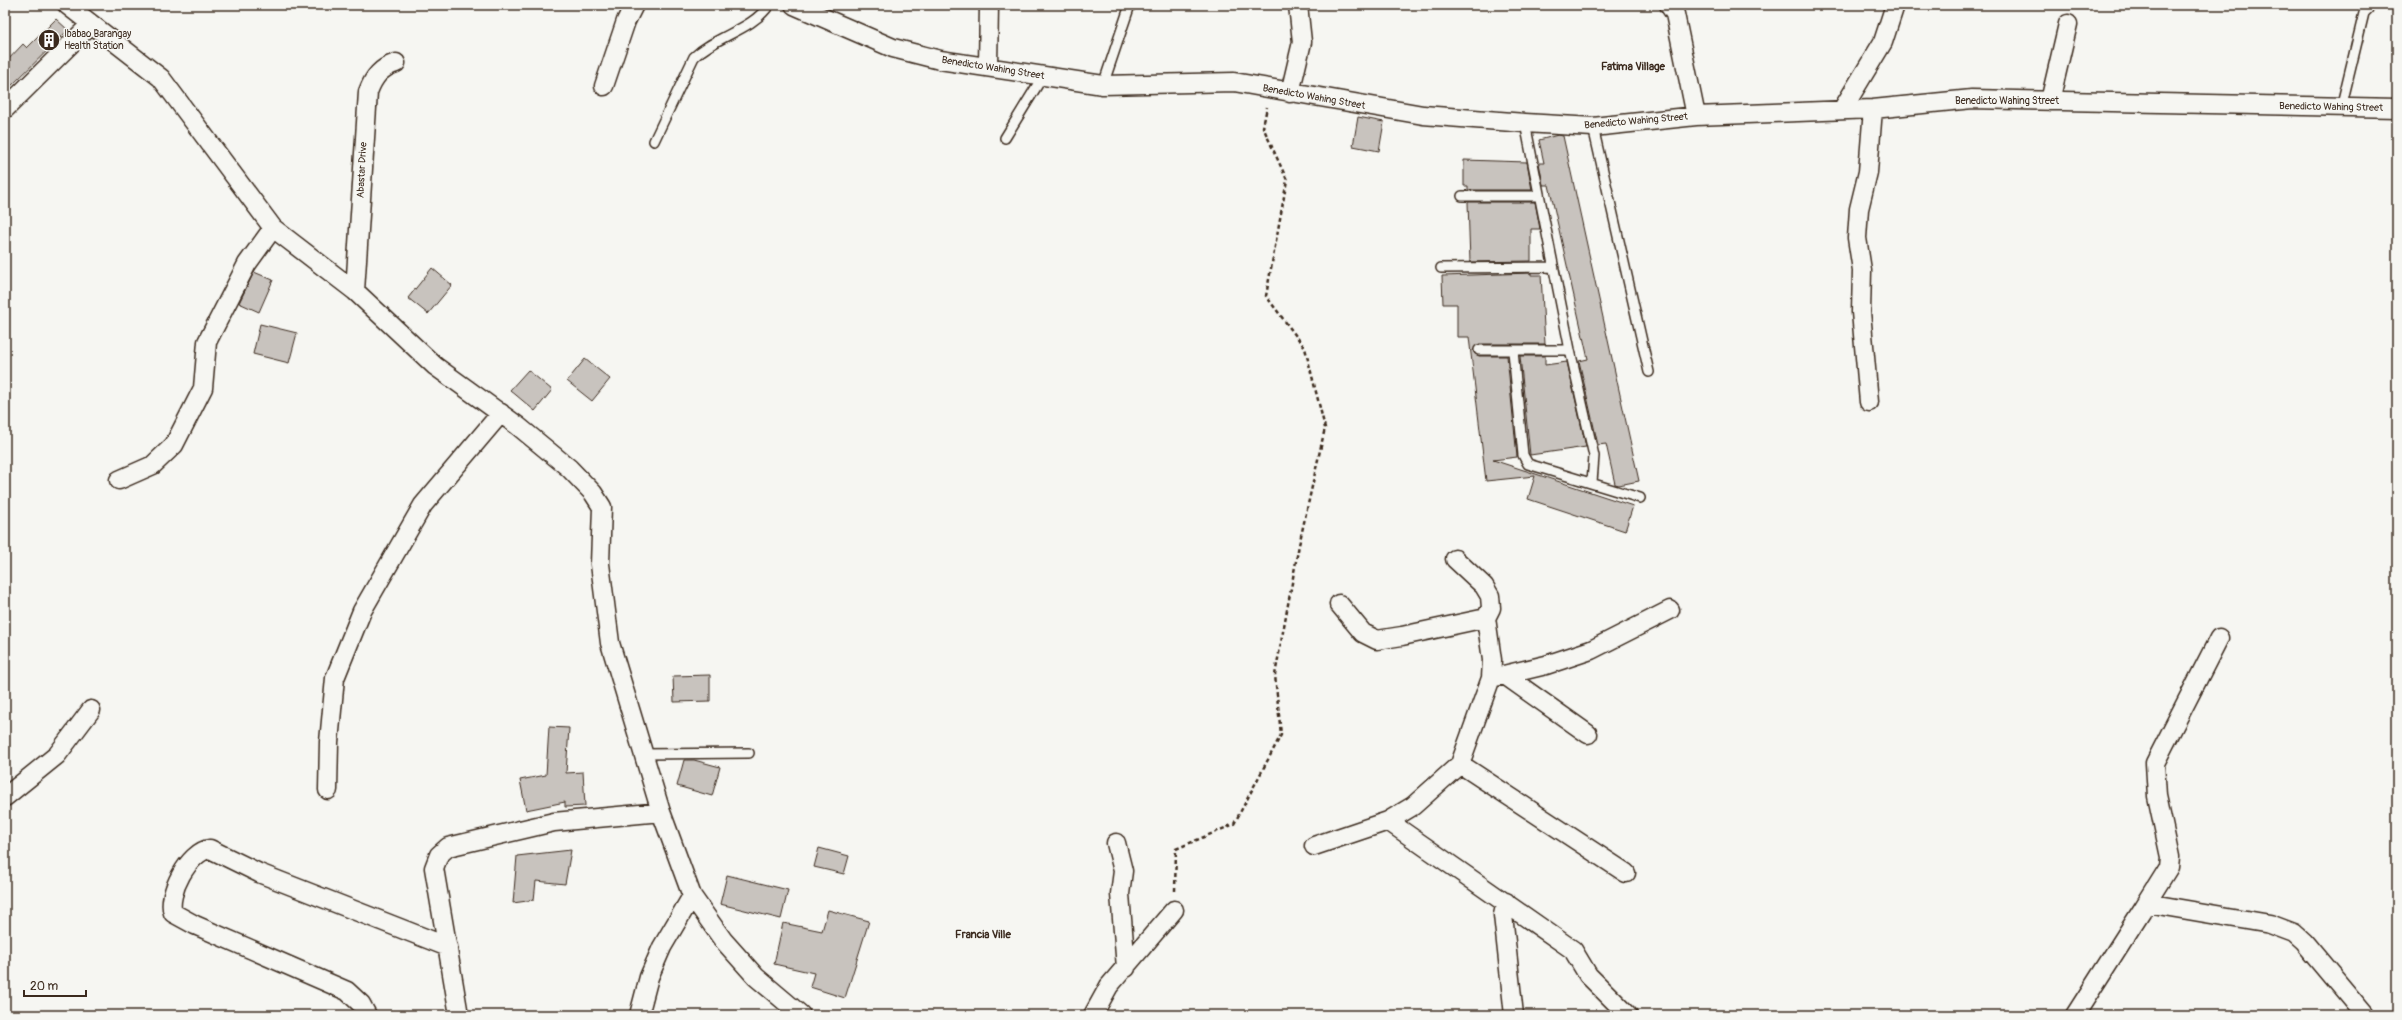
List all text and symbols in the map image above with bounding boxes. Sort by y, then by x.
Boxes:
building icon: Ibabao Barangay Health Station [36,27,62,53]
place label: Ibabao Barangay Health Station [64,28,132,52]
street label: Benedicto Wahing Street [941,54,1046,82]
district label: Fatima Village [1601,60,1666,73]
street label: Benedicto Wahing Street [1262,82,1367,112]
street label: Benedicto Wahing Street [1955,95,2060,107]
street label: Benedicto Wahing Street [2279,100,2384,114]
street label: Benedicto Wahing Street [1584,110,1689,132]
street label: Abastar Drive [355,142,369,198]
district label: Francia Ville [955,928,1011,941]
scale bar [24,972,86,998]
text: 20 m [30,979,59,994]

